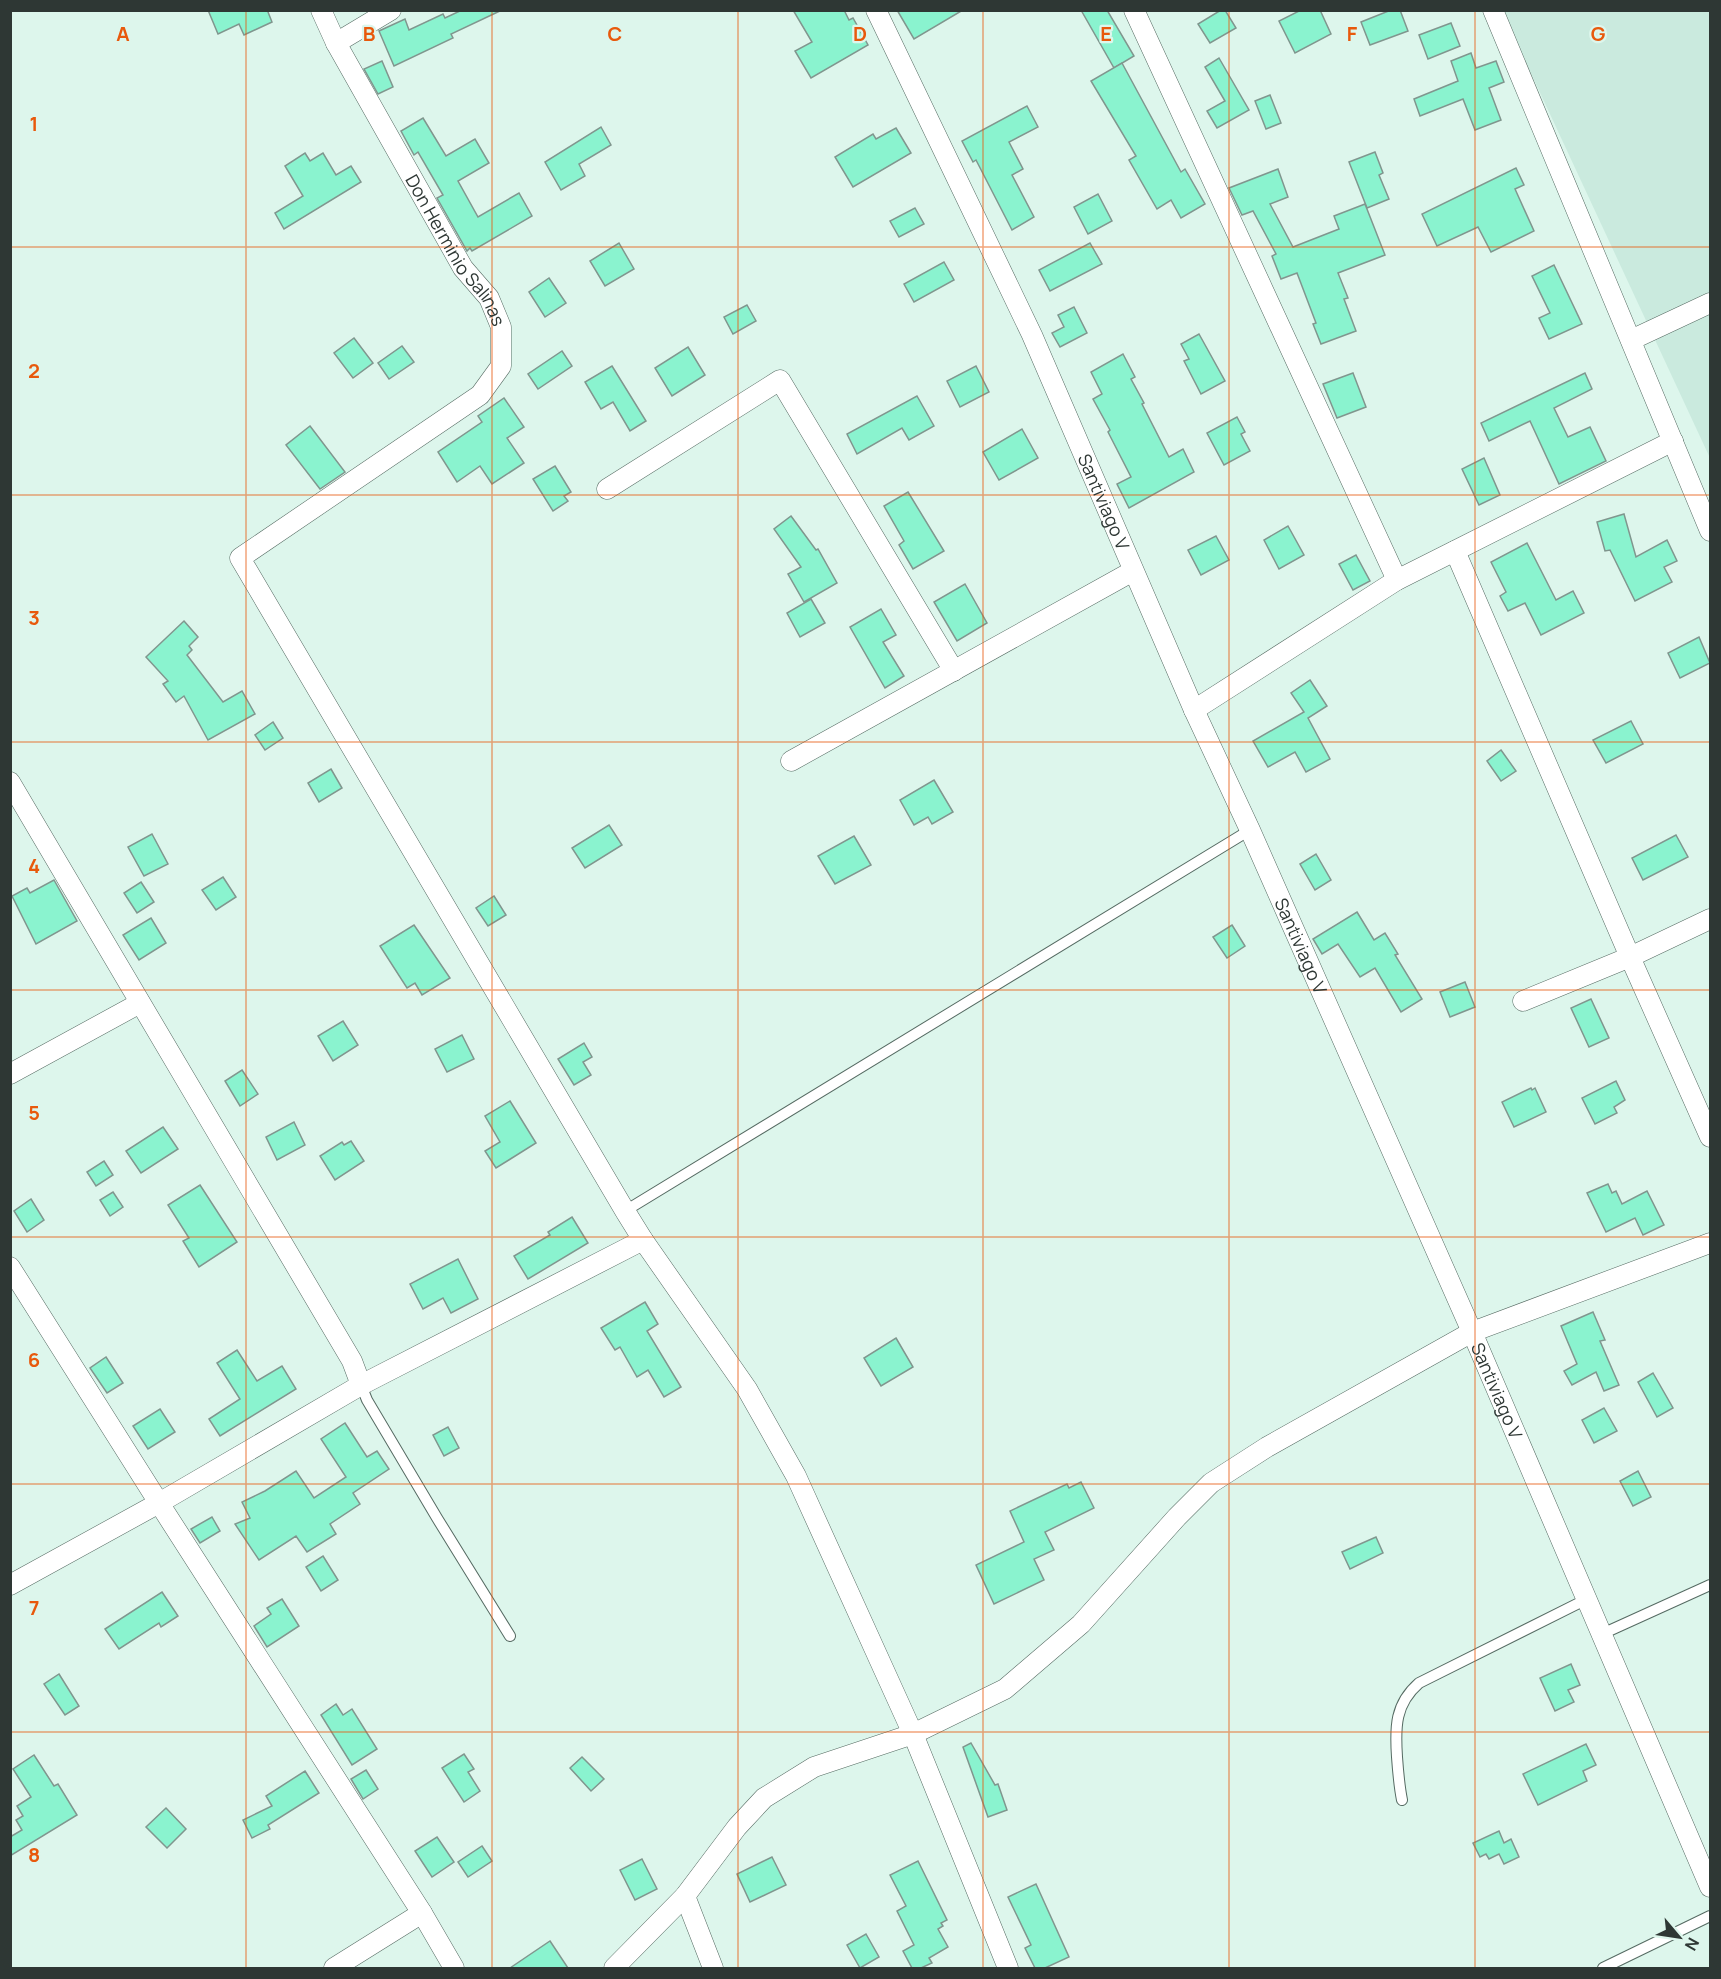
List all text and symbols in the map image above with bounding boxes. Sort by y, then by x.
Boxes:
text: A [116,20,130,47]
text: B [363,20,376,47]
text: C [608,20,622,47]
text: D [853,20,867,47]
text: E [1100,20,1112,47]
text: F [1347,20,1358,47]
text: G [1591,20,1606,47]
text: 1 [30,110,38,137]
street label: Don Herminio Salinas [400,170,511,329]
text: 2 [28,357,40,384]
street label: Santiviago V [1073,450,1135,553]
text: 3 [28,604,40,631]
text: 4 [28,852,40,879]
street label: Santiviago V [1270,894,1333,998]
text: 5 [28,1099,40,1126]
street label: Santiviago V [1466,1339,1528,1442]
text: 6 [28,1346,40,1373]
text: 7 [29,1594,39,1621]
text: 8 [28,1841,40,1868]
north arrow [1649,1907,1709,1967]
text: N [1680,1934,1705,1955]

